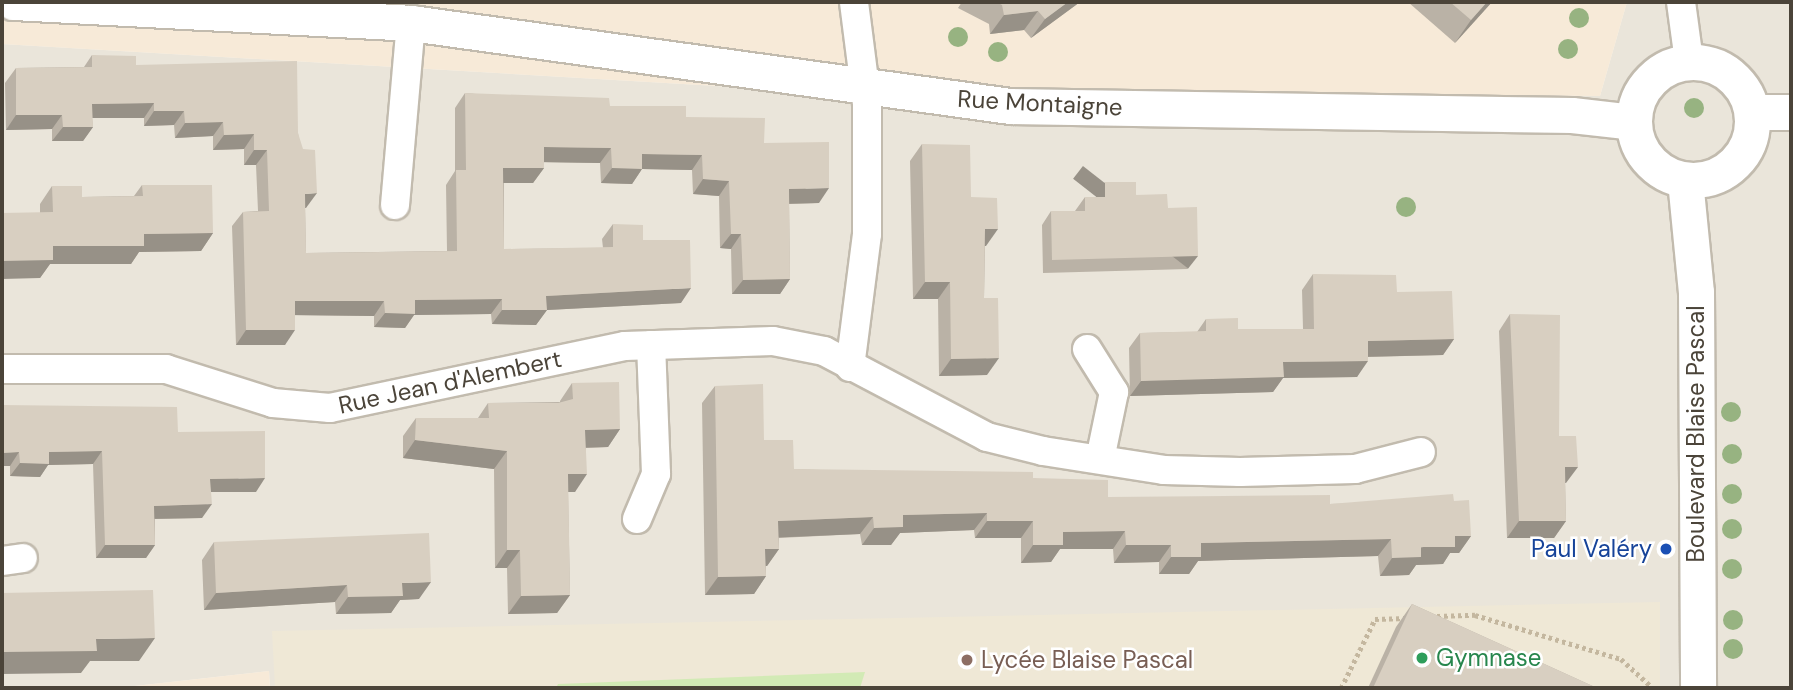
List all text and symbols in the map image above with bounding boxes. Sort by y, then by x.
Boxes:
street label: Rue Montaigne [957,84,1123,122]
street label: Boulevard Blaise Pascal [1682,305,1710,563]
street label: Rue Jean d'Alembert [336,344,564,420]
place label: Paul Valéry [1531,535,1652,563]
marker: Paul Valéry [1658,541,1674,557]
place label: Gymnase [1436,644,1541,672]
place label: Lycée Blaise Pascal [981,646,1193,674]
marker: Gymnase [1414,650,1430,666]
marker: Lycée Blaise Pascal [959,652,975,668]

